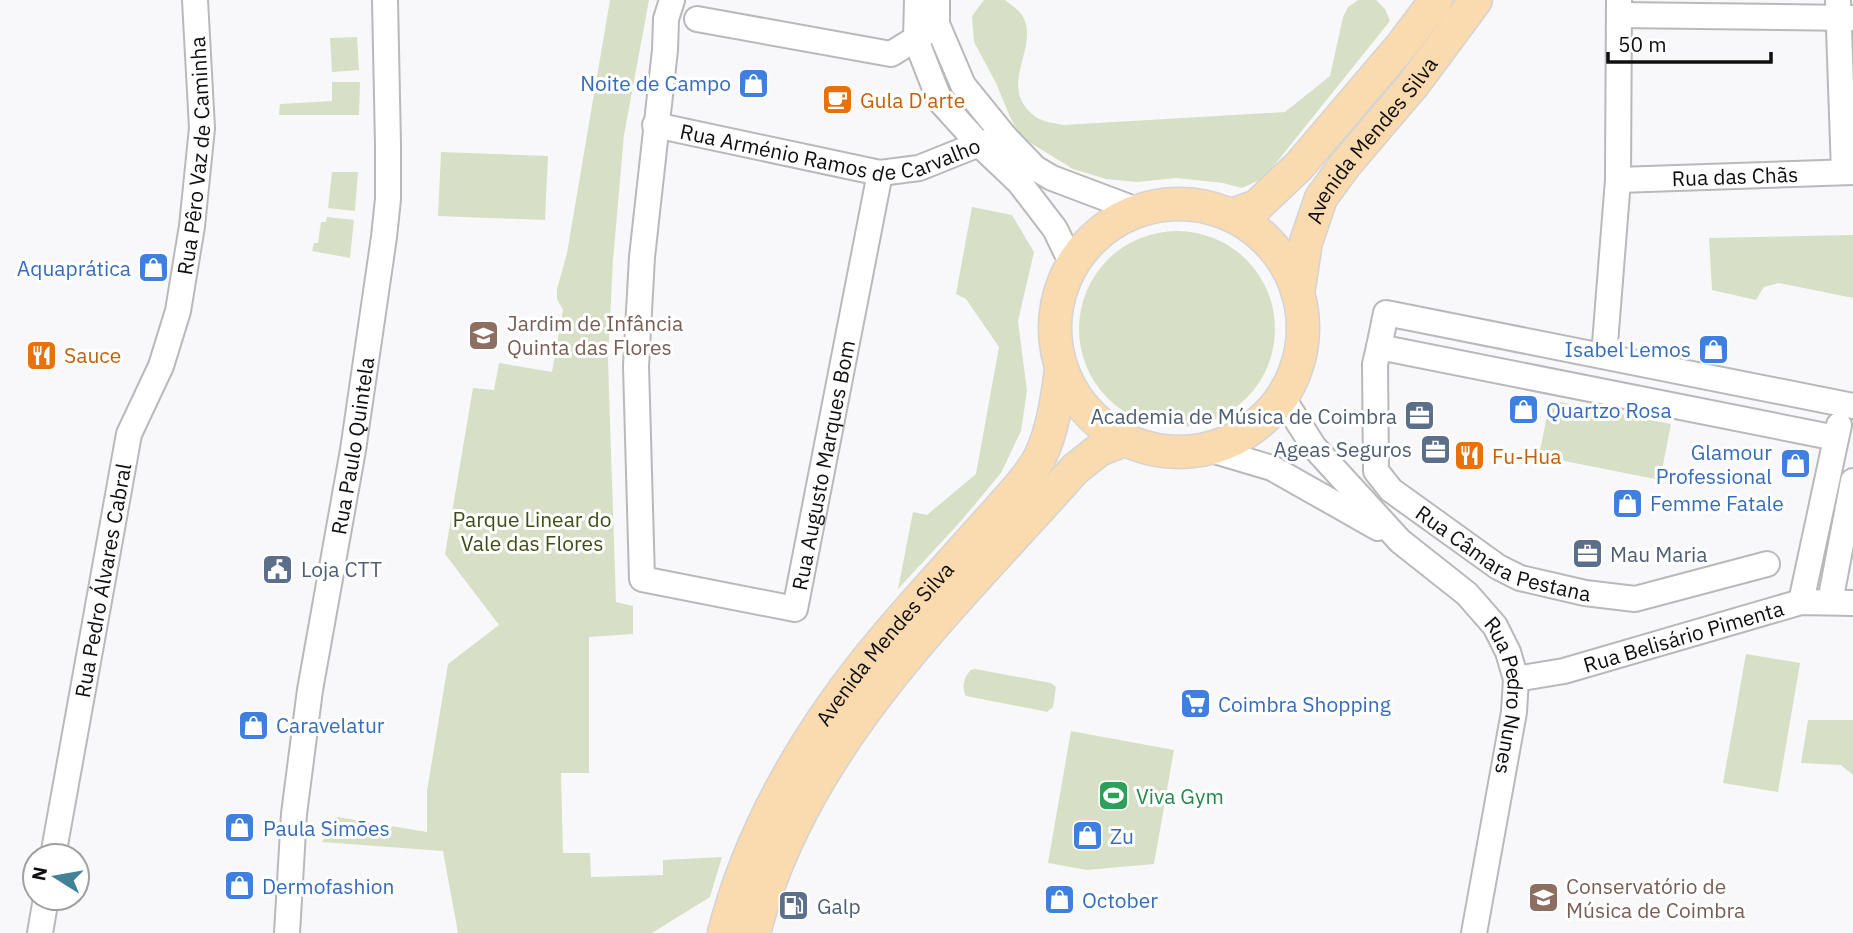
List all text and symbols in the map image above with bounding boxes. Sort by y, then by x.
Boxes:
scale bar [1608,21,1771,65]
text: 50 m [1618,30,1667,58]
street label: Rua Pêro Vaz de Caminha [170,36,216,277]
street label: Avenida Mendes Silva [1299,51,1443,227]
shop icon: Noite de Campo [737,66,771,100]
place label: Noite de Campo [580,69,731,97]
cafe icon: Gula D'arte [820,83,854,117]
place label: Gula D'arte [860,86,965,114]
street label: Rua Arménio Ramos de Carvalho [678,117,984,188]
street label: Rua das Chãs [1671,160,1799,192]
shop icon: Aquaprática [137,251,171,285]
place label: Aquaprática [17,254,131,282]
place label: Jardim de Infância Quinta das Flores [507,309,683,361]
school or university icon: Jardim de Infância Quinta das Flores [467,318,501,352]
shop icon: Isabel Lemos [1697,332,1731,366]
place label: Isabel Lemos [1565,335,1691,363]
street label: Rua Augusto Marques Bom [785,337,861,593]
restaurant icon: Sauce [24,338,58,372]
place label: Sauce [64,341,121,369]
street label: Rua Paulo Quintela [324,355,380,537]
shop icon: Quartzo Rosa [1506,393,1540,427]
place label: Quartzo Rosa [1546,396,1672,424]
office icon: Academia de Música de Coimbra [1403,399,1437,433]
place label: Academia de Música de Coimbra [1090,402,1397,430]
office icon: Ageas Seguros [1418,432,1452,466]
place label: Ageas Seguros [1273,435,1412,463]
place label: Glamour Professional [1656,438,1772,490]
restaurant icon: Fu-Hua [1452,439,1486,473]
place label: Fu-Hua [1492,442,1562,470]
shop icon: Glamour Professional [1778,447,1812,481]
street label: Rua Pedro Álvares Cabral [68,461,138,700]
shop icon: Femme Fatale [1610,486,1644,520]
place label: Femme Fatale [1650,489,1784,517]
street label: Rua Câmara Pestana [1410,498,1592,608]
park label: Parque Linear do Vale das Flores [453,505,611,557]
office icon: Mau Maria [1570,537,1604,571]
place label: Mau Maria [1610,540,1708,568]
public building icon: Loja CTT [261,552,295,586]
place label: Loja CTT [301,555,382,583]
street label: Avenida Mendes Silva [809,556,960,731]
street label: Rua Belisário Pimenta [1580,594,1787,679]
street label: Rua Pedro Nunes [1479,610,1530,777]
supermarket icon: Coimbra Shopping [1178,687,1212,721]
place label: Coimbra Shopping [1218,690,1391,718]
shop icon: Caravelatur [236,708,270,742]
place label: Caravelatur [276,711,385,739]
sports icon: Viva Gym [1096,779,1130,813]
place label: Viva Gym [1136,782,1224,810]
shop icon: Paula Simões [223,811,257,845]
place label: Paula Simões [263,814,390,842]
shop icon: Zu [1070,819,1104,853]
place label: Zu [1110,822,1134,850]
north arrow [21,842,91,912]
text: N [26,865,52,883]
shop icon: Dermofashion [222,869,256,903]
place label: Dermofashion [262,872,394,900]
place label: Conservatório de Música de Coimbra [1566,872,1745,924]
school or university icon: Conservatório de Música de Coimbra [1526,881,1560,915]
shop icon: October [1042,883,1076,917]
place label: October [1082,886,1158,914]
fuel station icon: Galp [777,889,811,923]
place label: Galp [817,892,861,920]

